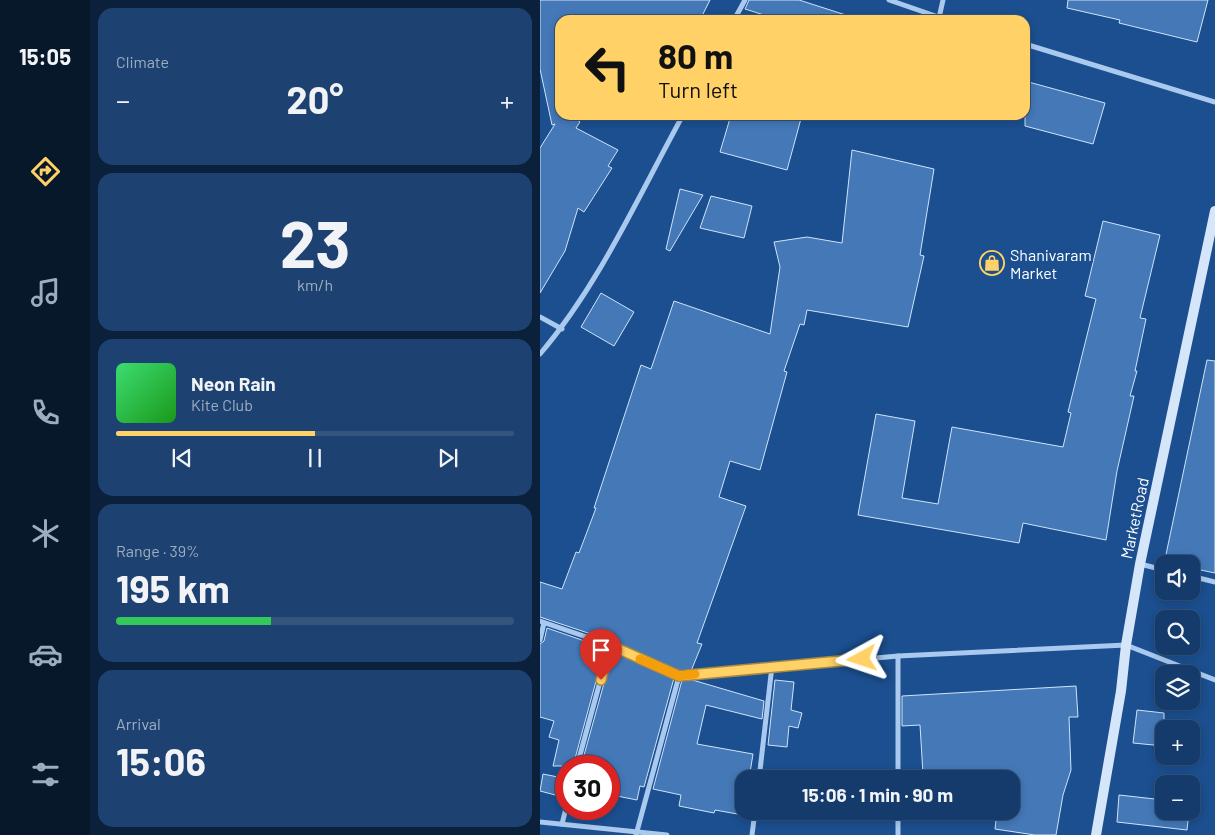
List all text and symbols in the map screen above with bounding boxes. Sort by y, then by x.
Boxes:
text: 80 m [658,34,733,76]
icon: left [575,35,640,100]
text: 15:05 [19,43,71,69]
text: Climate [116,52,169,71]
text: 20° [286,76,344,122]
text: Turn left [658,76,738,102]
text: − [116,83,130,117]
text: + [500,83,514,117]
icon: directions [28,154,63,189]
text: 23 [280,203,350,281]
place label: Shanivaram Market [1010,245,1092,282]
shop icon: Shanivaram Market [979,250,1005,276]
icon: music [28,275,63,310]
text: km/h [297,275,333,294]
text: Neon Rain [191,372,276,395]
icon: phone [28,395,63,430]
text: Kite Club [191,395,253,414]
icon: previous [168,444,196,472]
icon: pause [301,444,329,472]
icon: next [434,444,462,472]
street label: MarketRoad [1116,476,1152,560]
icon: climate [28,516,63,551]
text: Range · 39% [116,541,200,560]
map controls [1155,555,1200,820]
button: sound [1155,555,1200,600]
text: 195 km [116,565,230,611]
button: search [1155,610,1200,655]
pin [580,629,622,680]
position arrow [835,632,887,684]
icon: arrive [587,636,615,664]
icon: car [28,637,63,672]
button: layers [1155,665,1200,710]
text: Arrival [116,714,161,733]
button: + [1155,720,1200,765]
text: 15:06 [116,738,206,784]
speed limit sign: 30 [555,755,620,820]
icon: filters [28,757,63,792]
button: − [1155,775,1200,820]
text: 15:06 · 1 min · 90 m [802,783,953,806]

